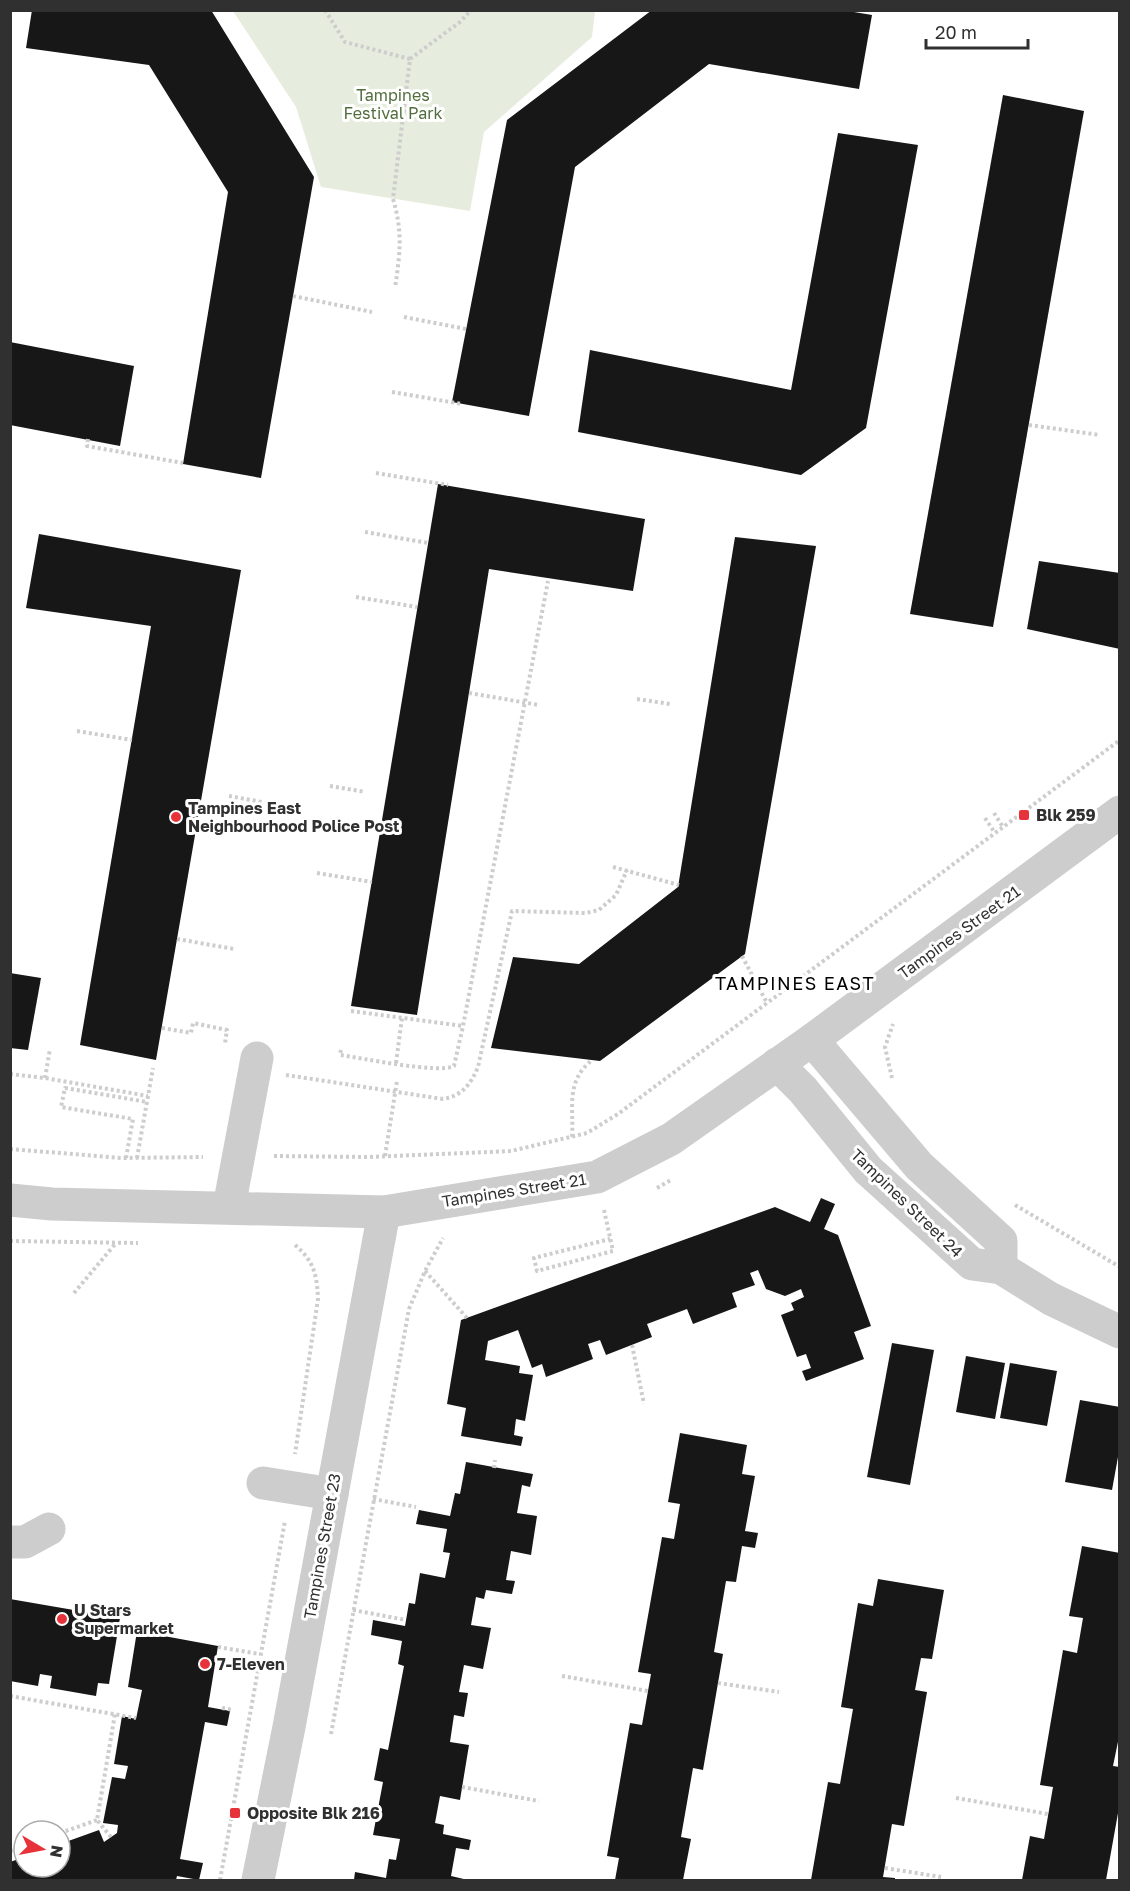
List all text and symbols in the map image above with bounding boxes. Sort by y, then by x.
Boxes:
scale bar [926,12,1028,50]
text: 20 m [935,21,977,43]
park label: Tampines Festival Park [343,85,443,123]
place label: Tampines East Neighbourhood Police Post [188,798,399,836]
place label: Blk 259 [1036,805,1096,825]
marker: Blk 259 [1017,808,1031,822]
marker: Tampines East Neighbourhood Police Post [169,810,183,824]
street label: Tampines Street 21 [894,881,1024,983]
district label: TAMPINES EAST [715,972,875,994]
street label: Tampines Street 24 [847,1144,967,1262]
street label: Tampines Street 21 [440,1169,588,1211]
street label: Tampines Street 23 [299,1472,345,1620]
place label: U Stars Supermarket [74,1600,174,1638]
marker: U Stars Supermarket [55,1612,69,1626]
place label: 7-Eleven [217,1654,285,1674]
marker: 7-Eleven [198,1657,212,1671]
place label: Opposite Blk 216 [247,1803,380,1823]
marker: Opposite Blk 216 [228,1806,242,1820]
north arrow [12,1819,72,1879]
text: N [46,1844,68,1859]

